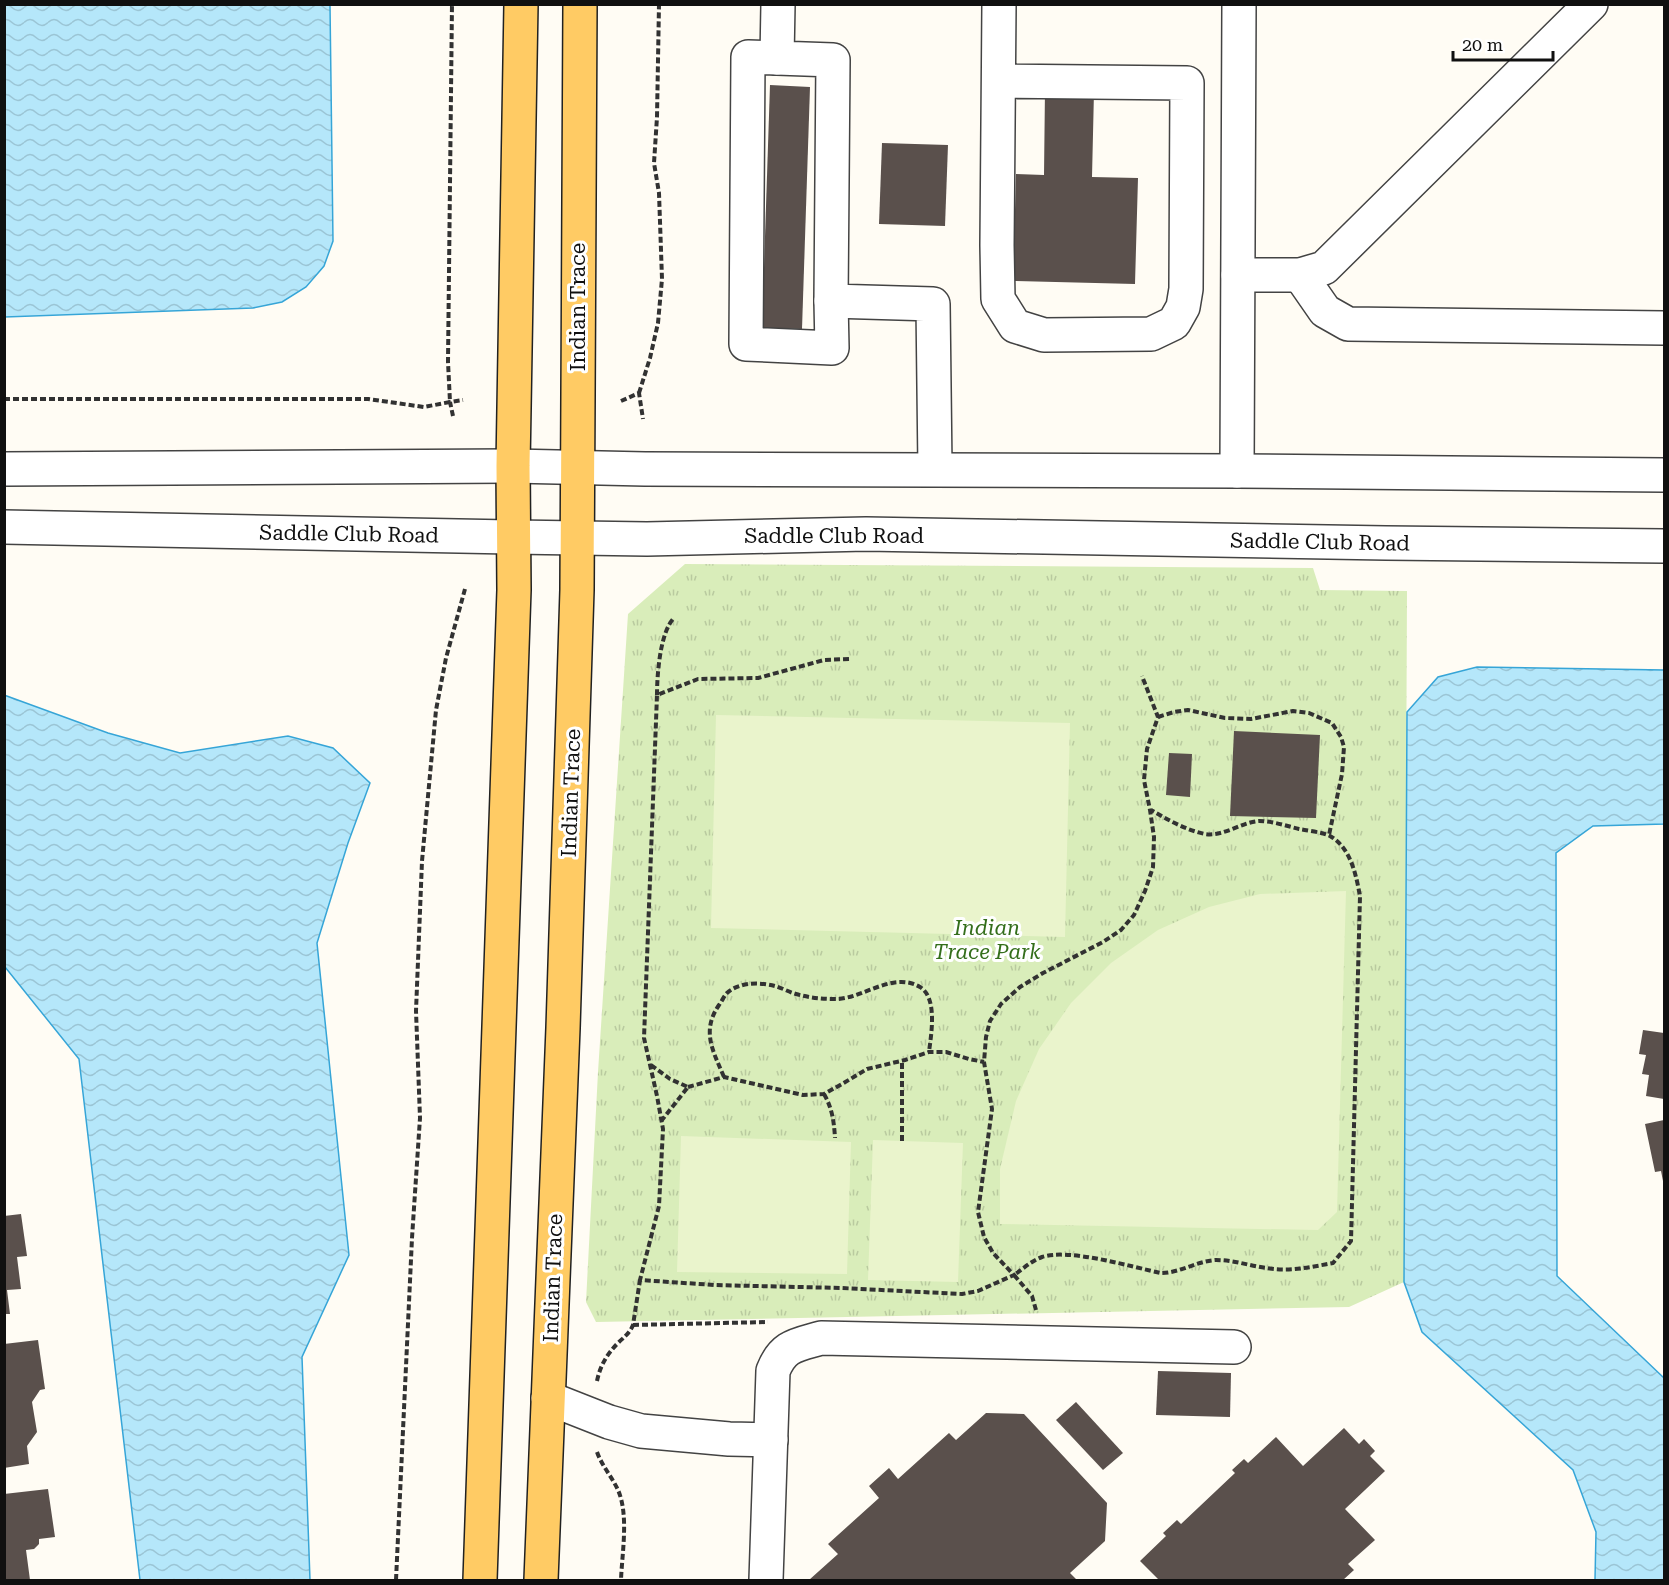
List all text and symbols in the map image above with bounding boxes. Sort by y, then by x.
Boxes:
scale bar [1453,24,1554,62]
text: 20 m [1462,34,1503,55]
street label: Indian Trace [566,243,590,371]
street label: Saddle Club Road [259,520,440,548]
street label: Saddle Club Road [744,524,924,548]
street label: Saddle Club Road [1230,528,1411,556]
street label: Indian Trace [557,728,585,858]
park label: Indian Trace Park [933,916,1041,964]
street label: Indian Trace [539,1213,567,1343]

